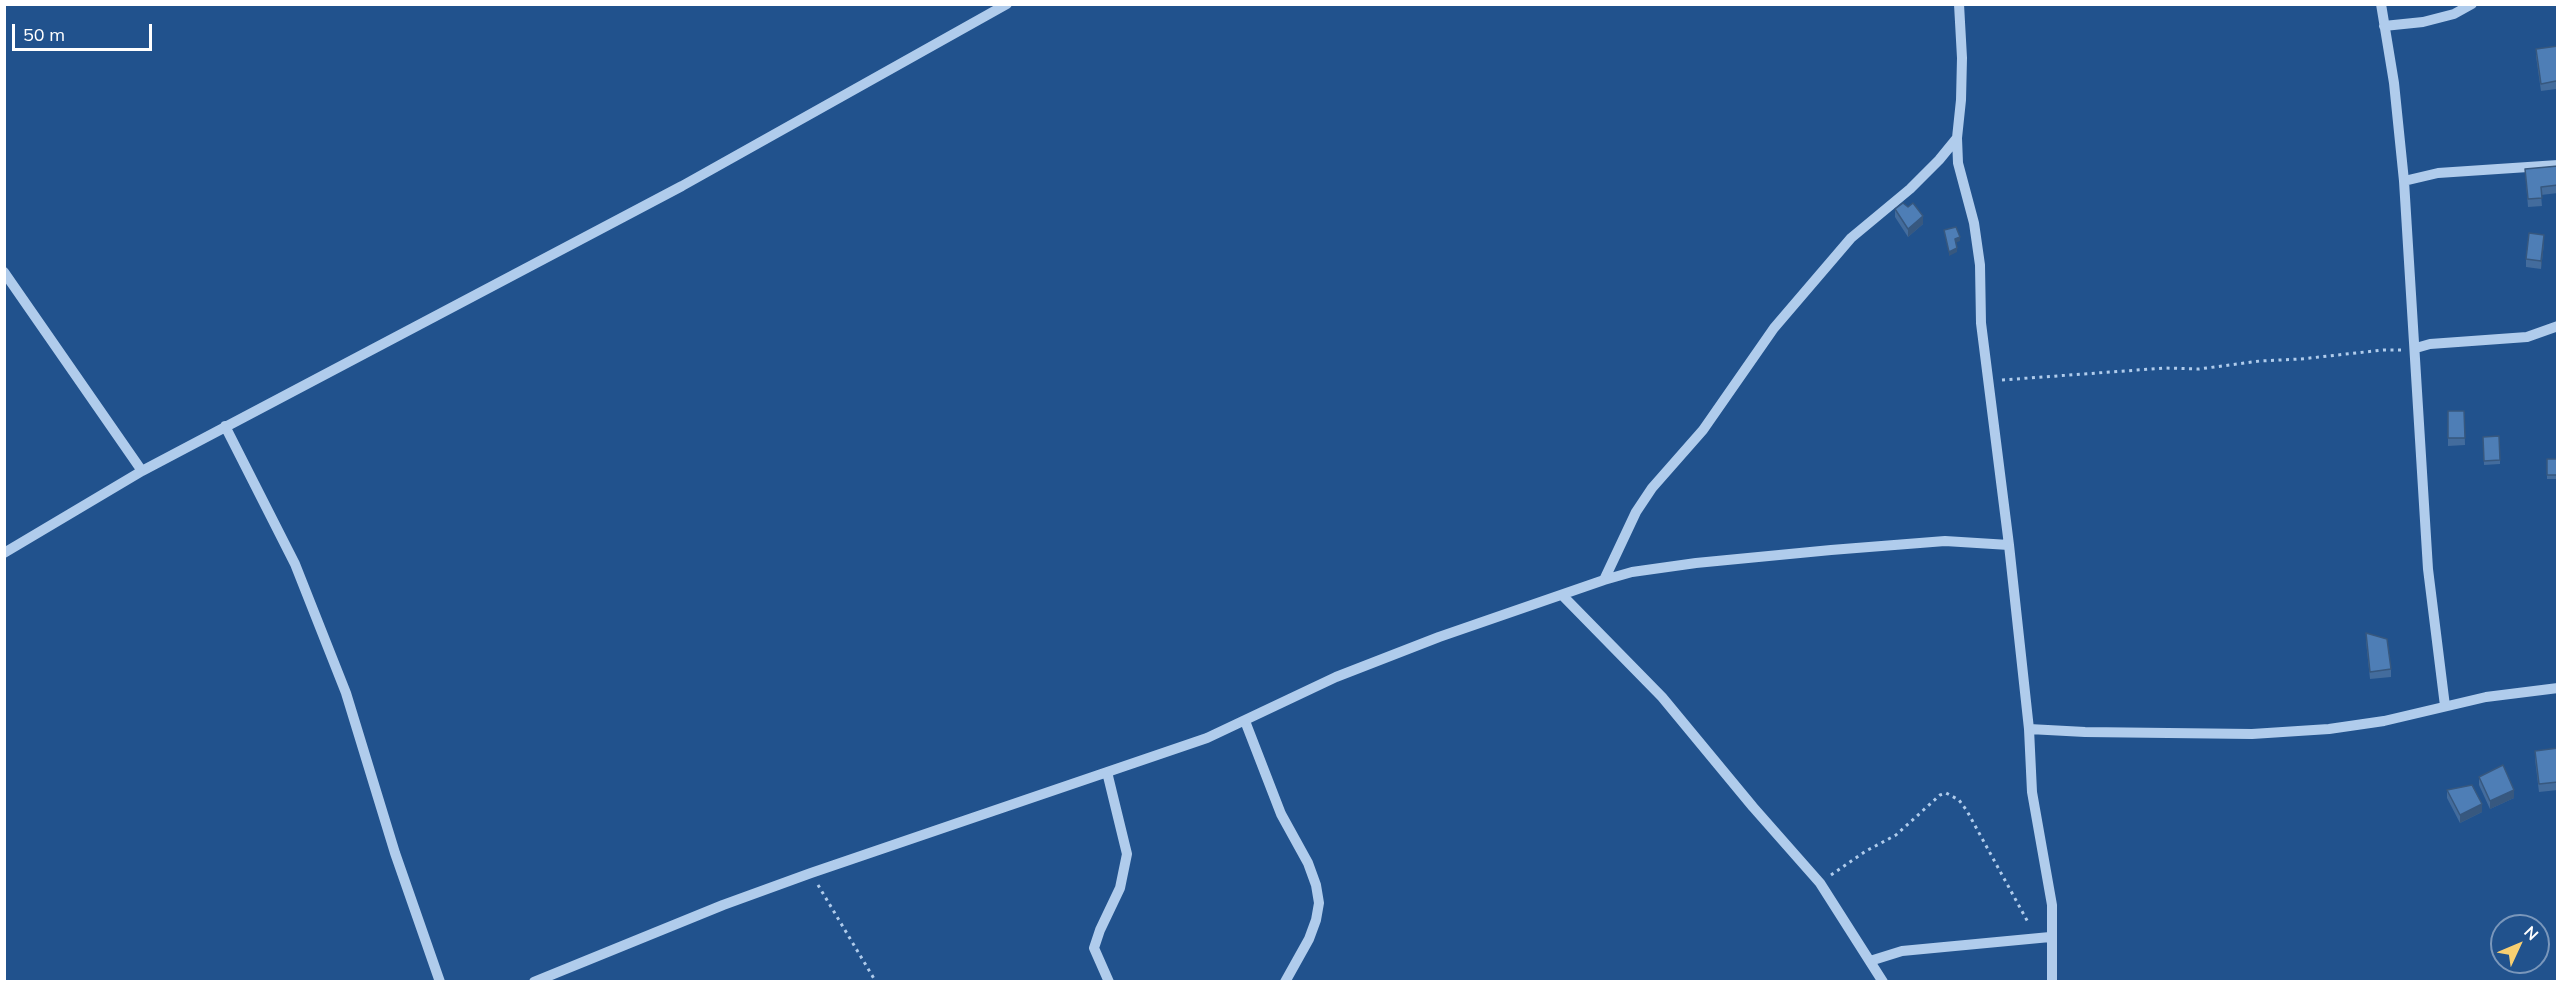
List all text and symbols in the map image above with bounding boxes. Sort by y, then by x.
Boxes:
scale bar [15,12,154,50]
text: 50 m [23,23,65,46]
north arrow [2490,914,2550,974]
text: N [2520,922,2543,944]

